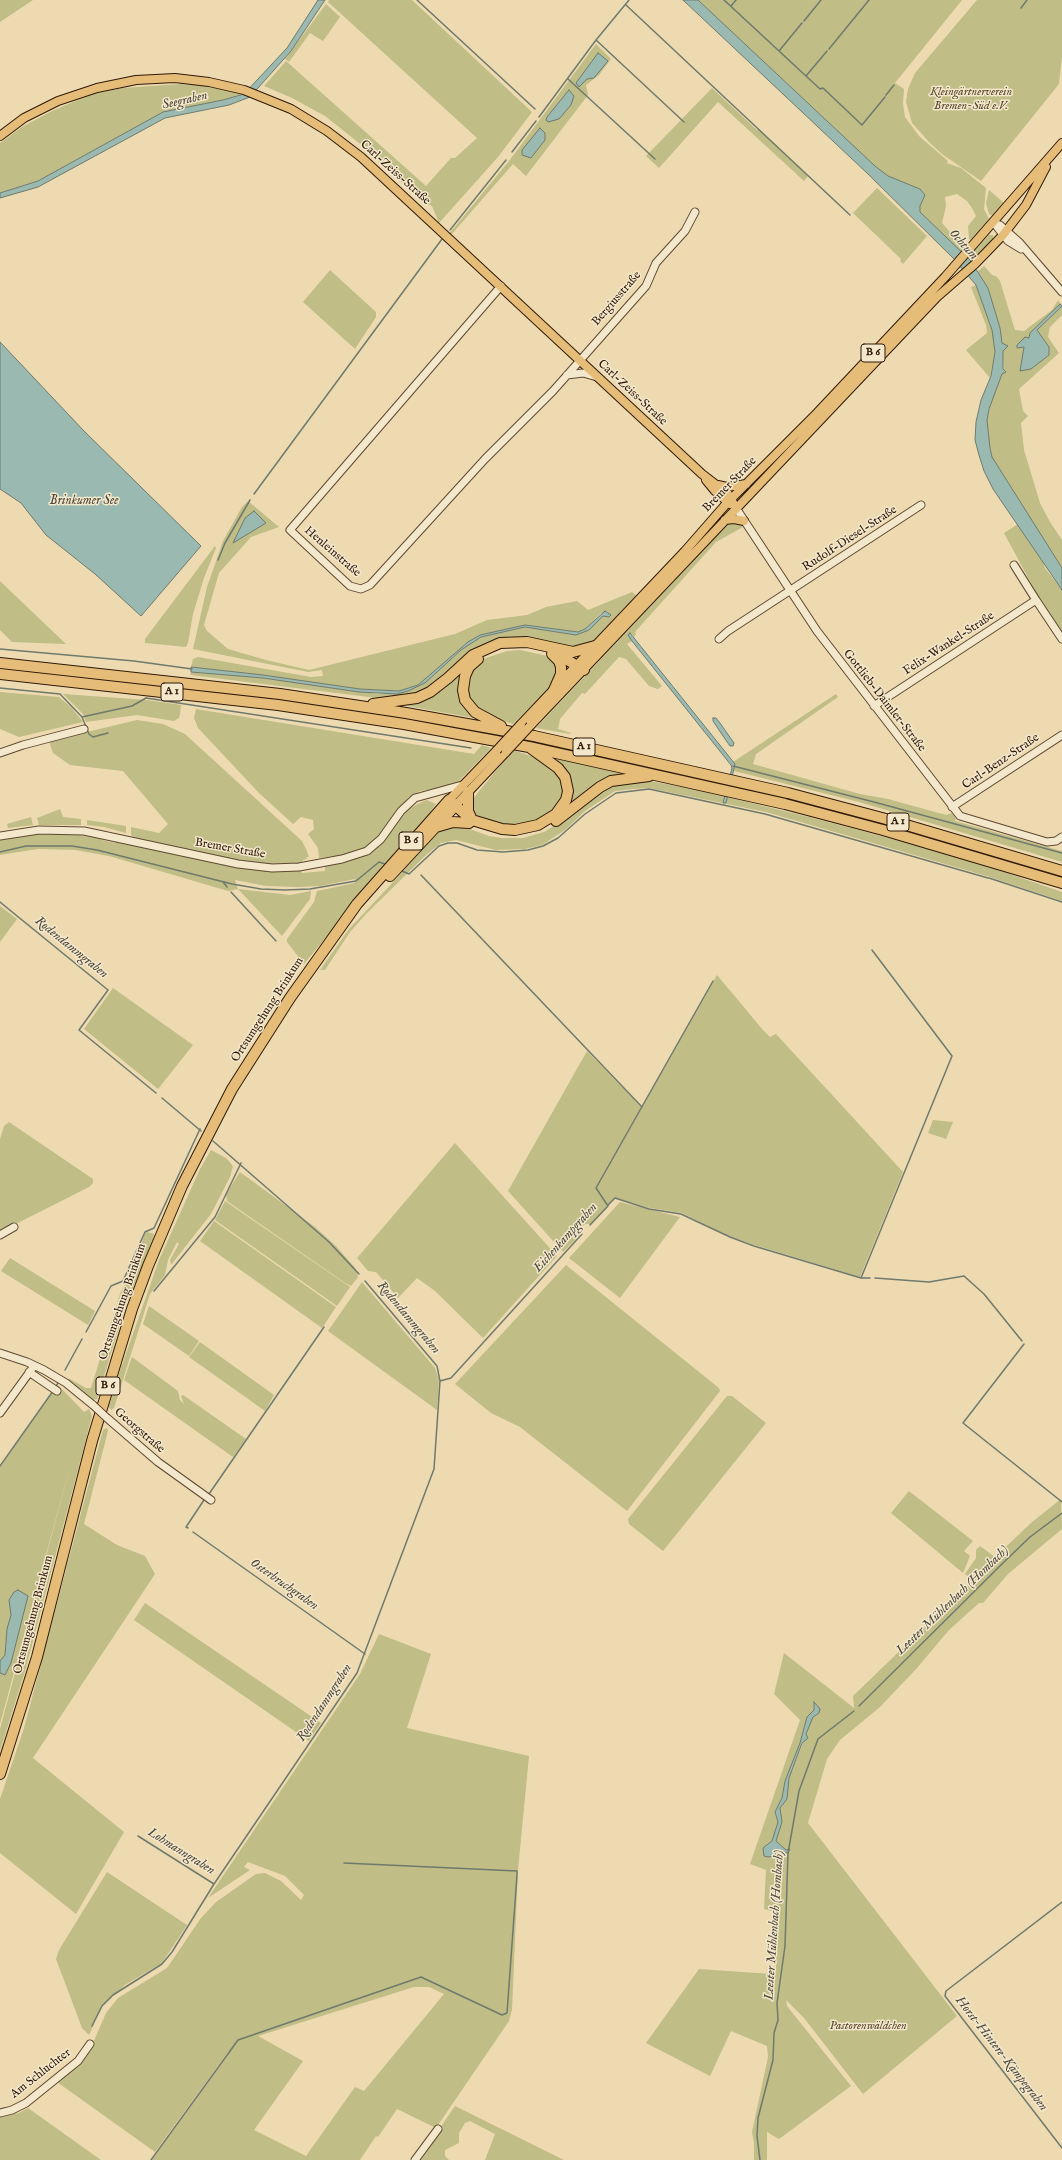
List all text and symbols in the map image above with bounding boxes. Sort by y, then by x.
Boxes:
park label: Kleingärtnerverein Bremen-Süd e.V. [930,86,1012,114]
water label: Seegraben [161,88,209,114]
street label: Carl-Zeiss-Straße [357,138,433,208]
water label: Ochtum [945,226,981,264]
street label: Bergiusstraße [589,269,645,329]
road number: B 6 [861,344,885,362]
street label: Carl-Zeiss-Straße [594,357,670,429]
street label: Bremer Straße [700,454,760,516]
water label: Brinkumer See [49,493,119,509]
street label: Rudolf-Diesel-Straße [800,503,900,575]
street label: Henleinstraße [301,524,363,580]
street label: Felix-Wankel-Straße [901,609,997,679]
street label: Gottlieb-Daimler-Straße [840,647,928,755]
road number: A 1 [161,683,183,701]
street label: Carl-Benz-Straße [960,731,1042,793]
road number: A 1 [573,738,595,756]
road number: A 1 [887,813,909,831]
road number: B 6 [399,832,423,850]
street label: Bremer Straße [194,836,266,862]
water label: Rodendammgraben [31,914,111,982]
street label: Ortsumgehung Brinkum [229,955,307,1065]
water label: Eichenkampgraben [531,1200,601,1276]
street label: Ortsumgehung Brinkum [96,1242,150,1362]
water label: Rodendammgraben [373,1279,443,1357]
road number: B 6 [96,1377,120,1395]
street label: Georgstraße [111,1405,167,1457]
water label: Leester Mühlenbach (Hombach) [894,1543,1012,1659]
street label: Ortsumgehung Brinkum [11,1554,57,1676]
water label: Osterbruchgraben [247,1556,321,1614]
water label: Rodendammgraben [294,1661,356,1745]
water label: Lohmanngraben [145,1825,217,1879]
water label: Leester Mühlenbach (Hombach) [762,1849,788,2001]
water label: Horst-Hintere-Kämpegraben [951,1994,1051,2114]
park label: Pastorenwäldchen [829,2020,907,2034]
street label: Am Schluchter [8,2046,74,2102]

